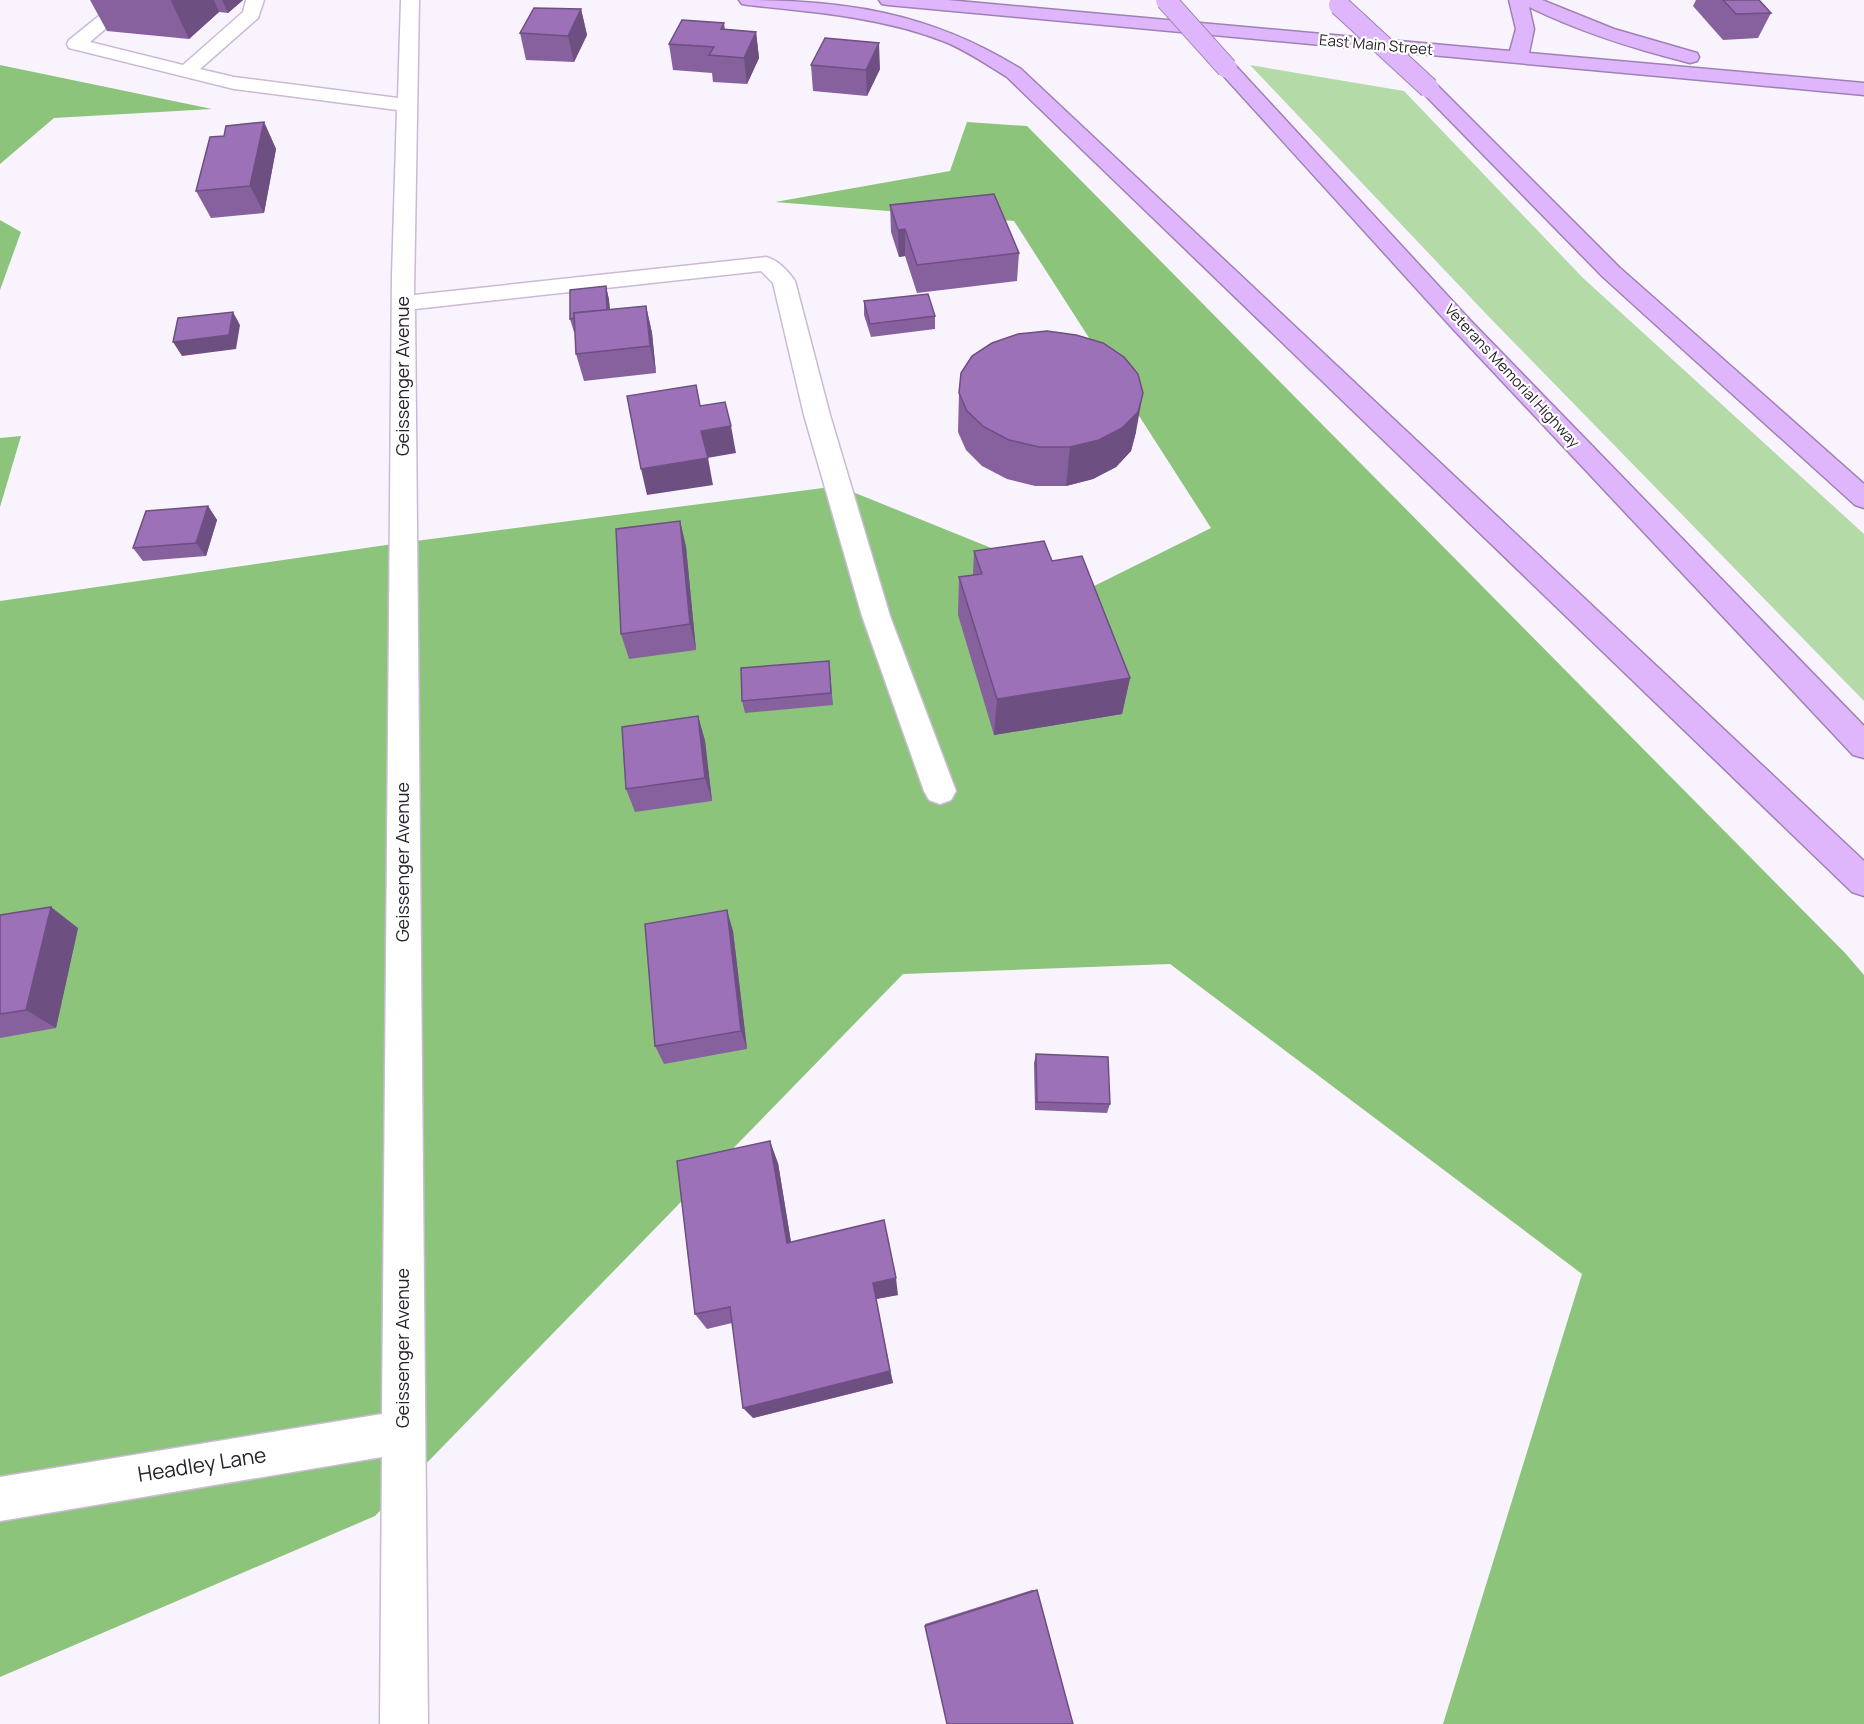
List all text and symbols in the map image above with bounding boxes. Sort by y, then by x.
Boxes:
street label: East Main Street [1318,29,1434,60]
street label: Geissenger Avenue [390,296,414,456]
street label: Veterans Memorial Highway [1440,299,1585,452]
street label: Geissenger Avenue [390,782,414,942]
street label: Geissenger Avenue [390,1268,414,1428]
street label: Headley Lane [136,1440,268,1488]

